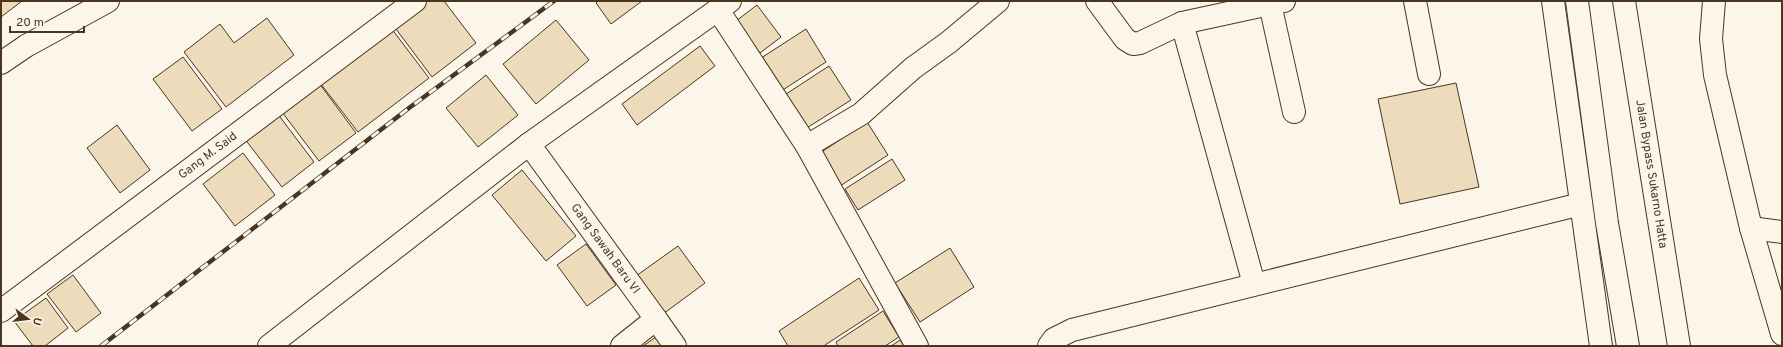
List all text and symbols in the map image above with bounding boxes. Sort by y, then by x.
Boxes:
scale bar [10,8,84,34]
text: 20 m [16,15,44,31]
street label: Jalan Bypass Sukarno Hatta [1631,99,1671,249]
street label: Gang M. Said [175,129,241,183]
street label: Gang Sawah Baru VI [567,201,643,297]
north arrow [8,299,48,339]
text: U [29,316,44,327]

